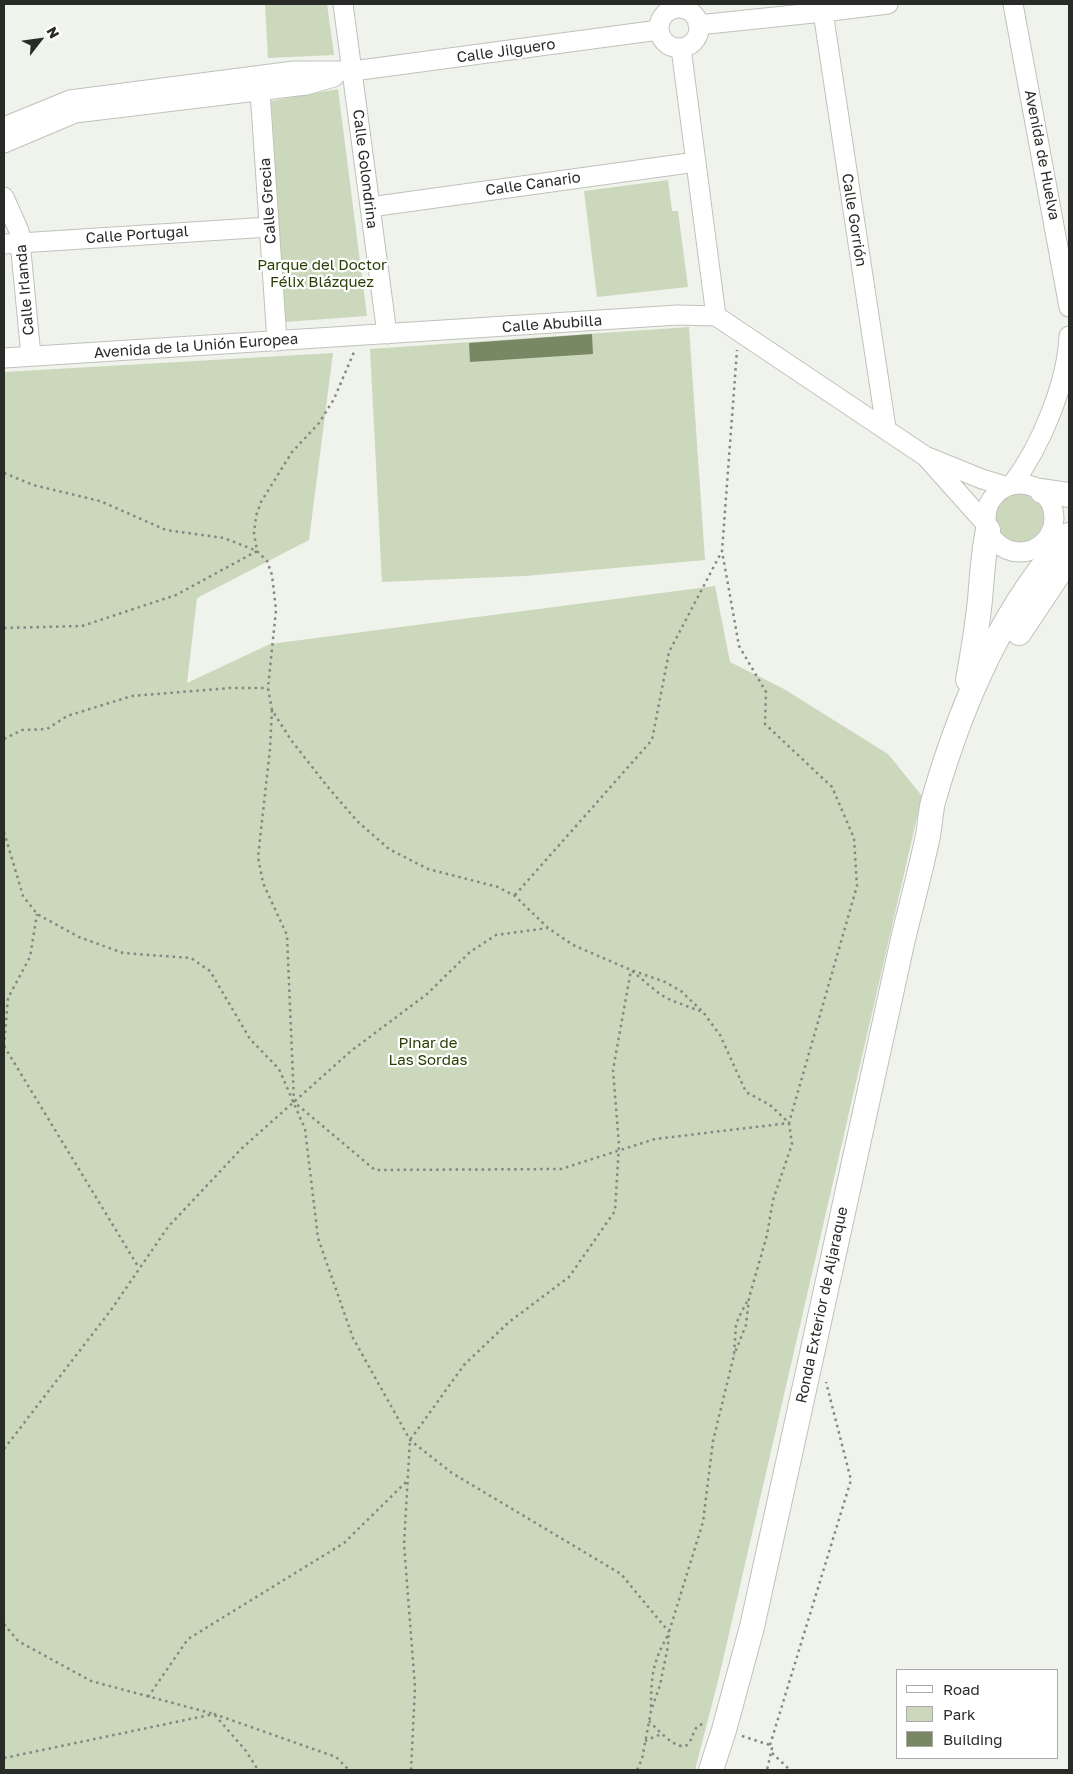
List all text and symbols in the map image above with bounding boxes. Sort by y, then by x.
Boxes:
north arrow [15,15,65,65]
text: N [43,23,63,41]
street label: Calle Jilguero [456,35,556,67]
street label: Avenida de Huelva [1021,88,1063,222]
street label: Calle Golondrina [349,108,381,230]
street label: Calle Grecia [256,157,280,245]
street label: Calle Canario [484,168,582,200]
street label: Calle Gorrión [838,172,870,268]
street label: Calle Portugal [85,222,189,248]
street label: Calle Irlanda [12,244,38,336]
park label: Parque del Doctor Félix Blázquez [257,256,387,291]
street label: Calle Abubilla [501,312,603,336]
street label: Avenida de la Unión Europea [93,330,299,362]
park label: Pinar de Las Sordas [389,1034,467,1069]
street label: Ronda Exterior de Aljaraque [792,1205,852,1405]
legend [896,1669,1058,1759]
text: Road [943,1680,980,1698]
text: Park [943,1705,975,1723]
text: Building [943,1730,1003,1748]

